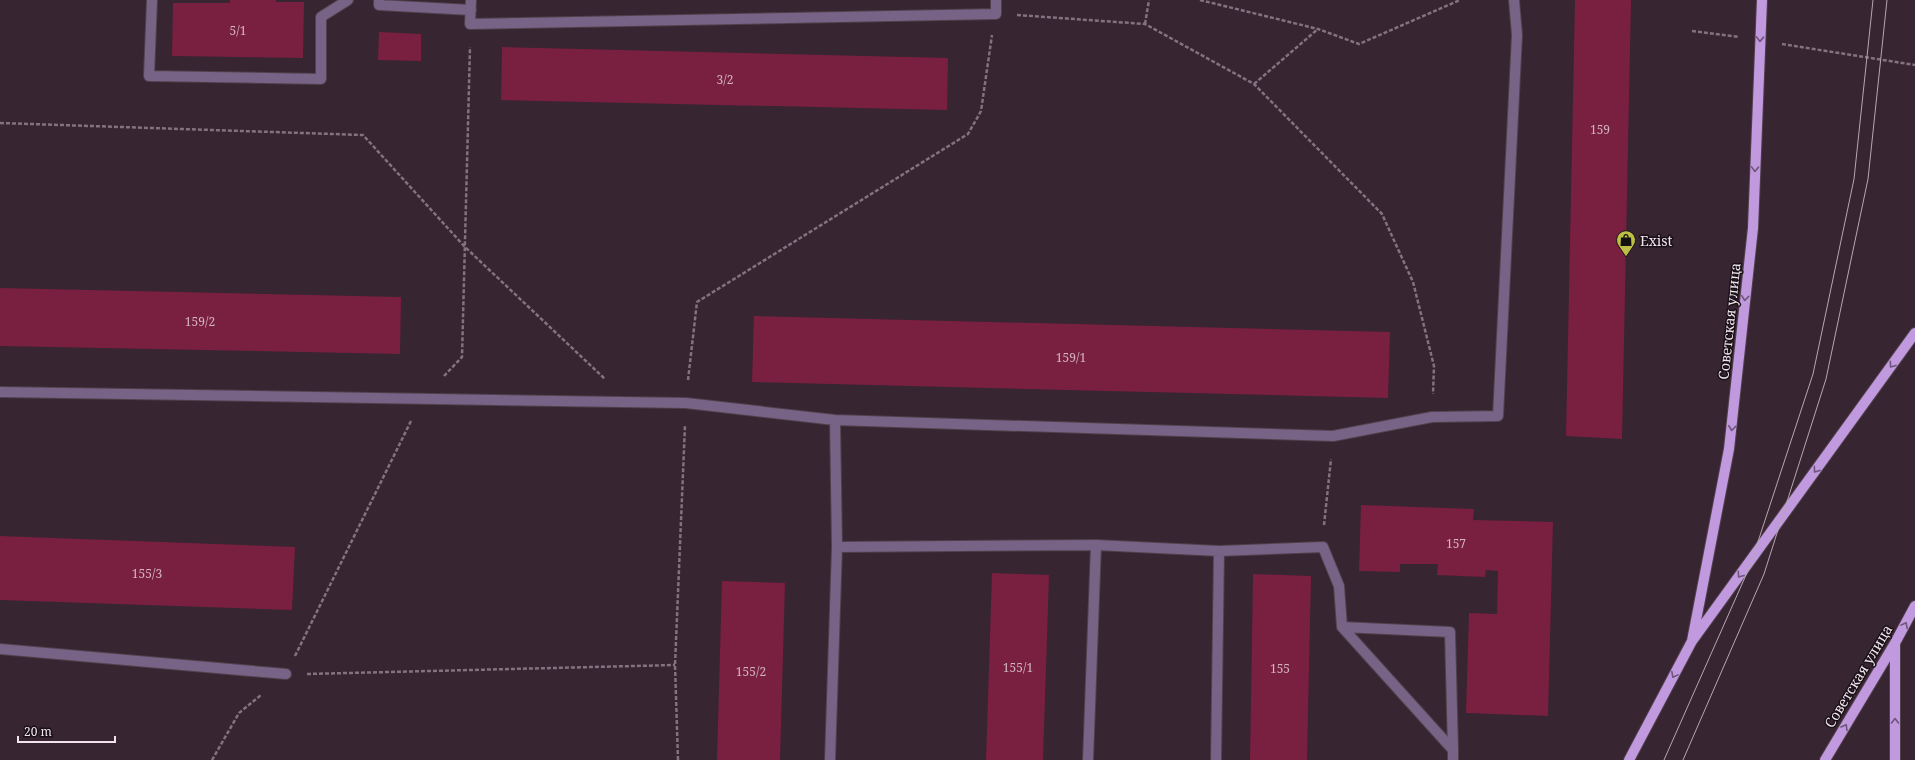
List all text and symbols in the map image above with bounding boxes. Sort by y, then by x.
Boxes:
house number: 5/1 [230,22,246,39]
one-way arrow [1756,36,1765,42]
house number: 3/2 [717,71,733,88]
house number: 159 [1590,121,1610,138]
one-way arrow [1751,166,1759,172]
shop icon: Exist [1615,229,1637,257]
place label: Exist [1640,231,1673,250]
street label: Советская улица [1713,262,1745,380]
one-way arrow [1741,295,1750,301]
house number: 159/2 [185,313,215,330]
house number: 159/1 [1056,349,1086,366]
one-way arrow [1890,360,1897,367]
one-way arrow [1727,425,1736,431]
one-way arrow [1813,466,1821,473]
house number: 157 [1446,535,1466,552]
house number: 155/3 [132,565,162,582]
one-way arrow [1738,571,1745,578]
street label: Советская улица [1820,621,1896,731]
one-way arrow [1900,621,1908,629]
house number: 155/1 [1003,659,1033,676]
house number: 155 [1270,660,1290,677]
house number: 155/2 [736,663,766,680]
one-way arrow [1671,671,1679,678]
scale bar [18,718,115,744]
one-way arrow [1891,718,1899,724]
text: 20 m [24,723,52,740]
one-way arrow [1841,724,1848,731]

